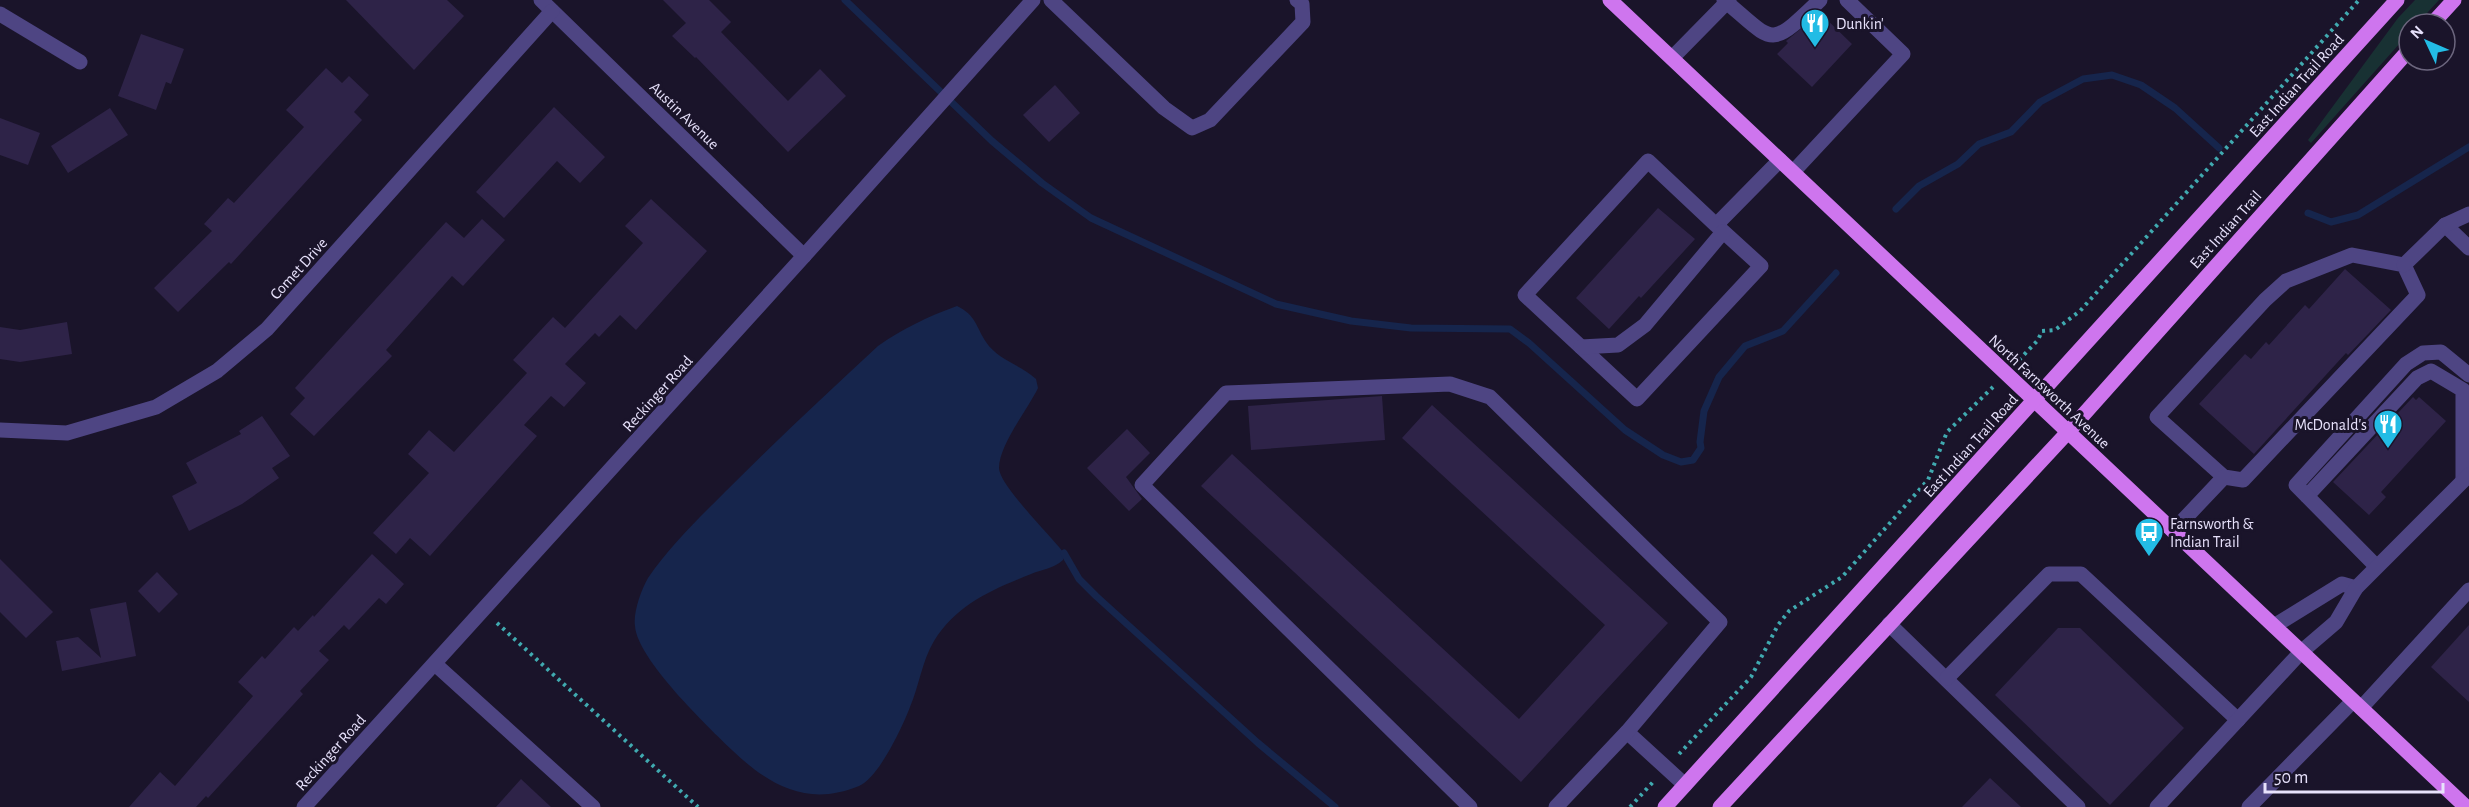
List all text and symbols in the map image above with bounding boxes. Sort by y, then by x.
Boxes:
restaurant icon: Dunkin' [1799,7,1831,49]
north arrow [2397,12,2457,72]
place label: Dunkin' [1836,16,1884,32]
text: N [2407,23,2427,42]
street label: East Indian Trail Road [2246,31,2347,140]
street label: Austin Avenue [647,79,722,153]
street label: East Indian Trail [2187,188,2265,272]
street label: Comet Drive [267,235,330,303]
street label: North Farnsworth Avenue [1986,332,2113,452]
street label: Reckinger Road [620,353,696,435]
street label: East Indian Trail Road [1920,391,2021,500]
restaurant icon: McDonald's [2372,408,2404,450]
place label: McDonald's [2295,417,2367,433]
bus stop icon: Farnsworth & Indian Trail [2133,516,2165,558]
place label: Farnsworth & Indian Trail [2170,516,2254,550]
street label: Reckinger Road [293,712,369,794]
scale bar [2265,756,2444,794]
text: 50 m [2274,769,2308,787]

